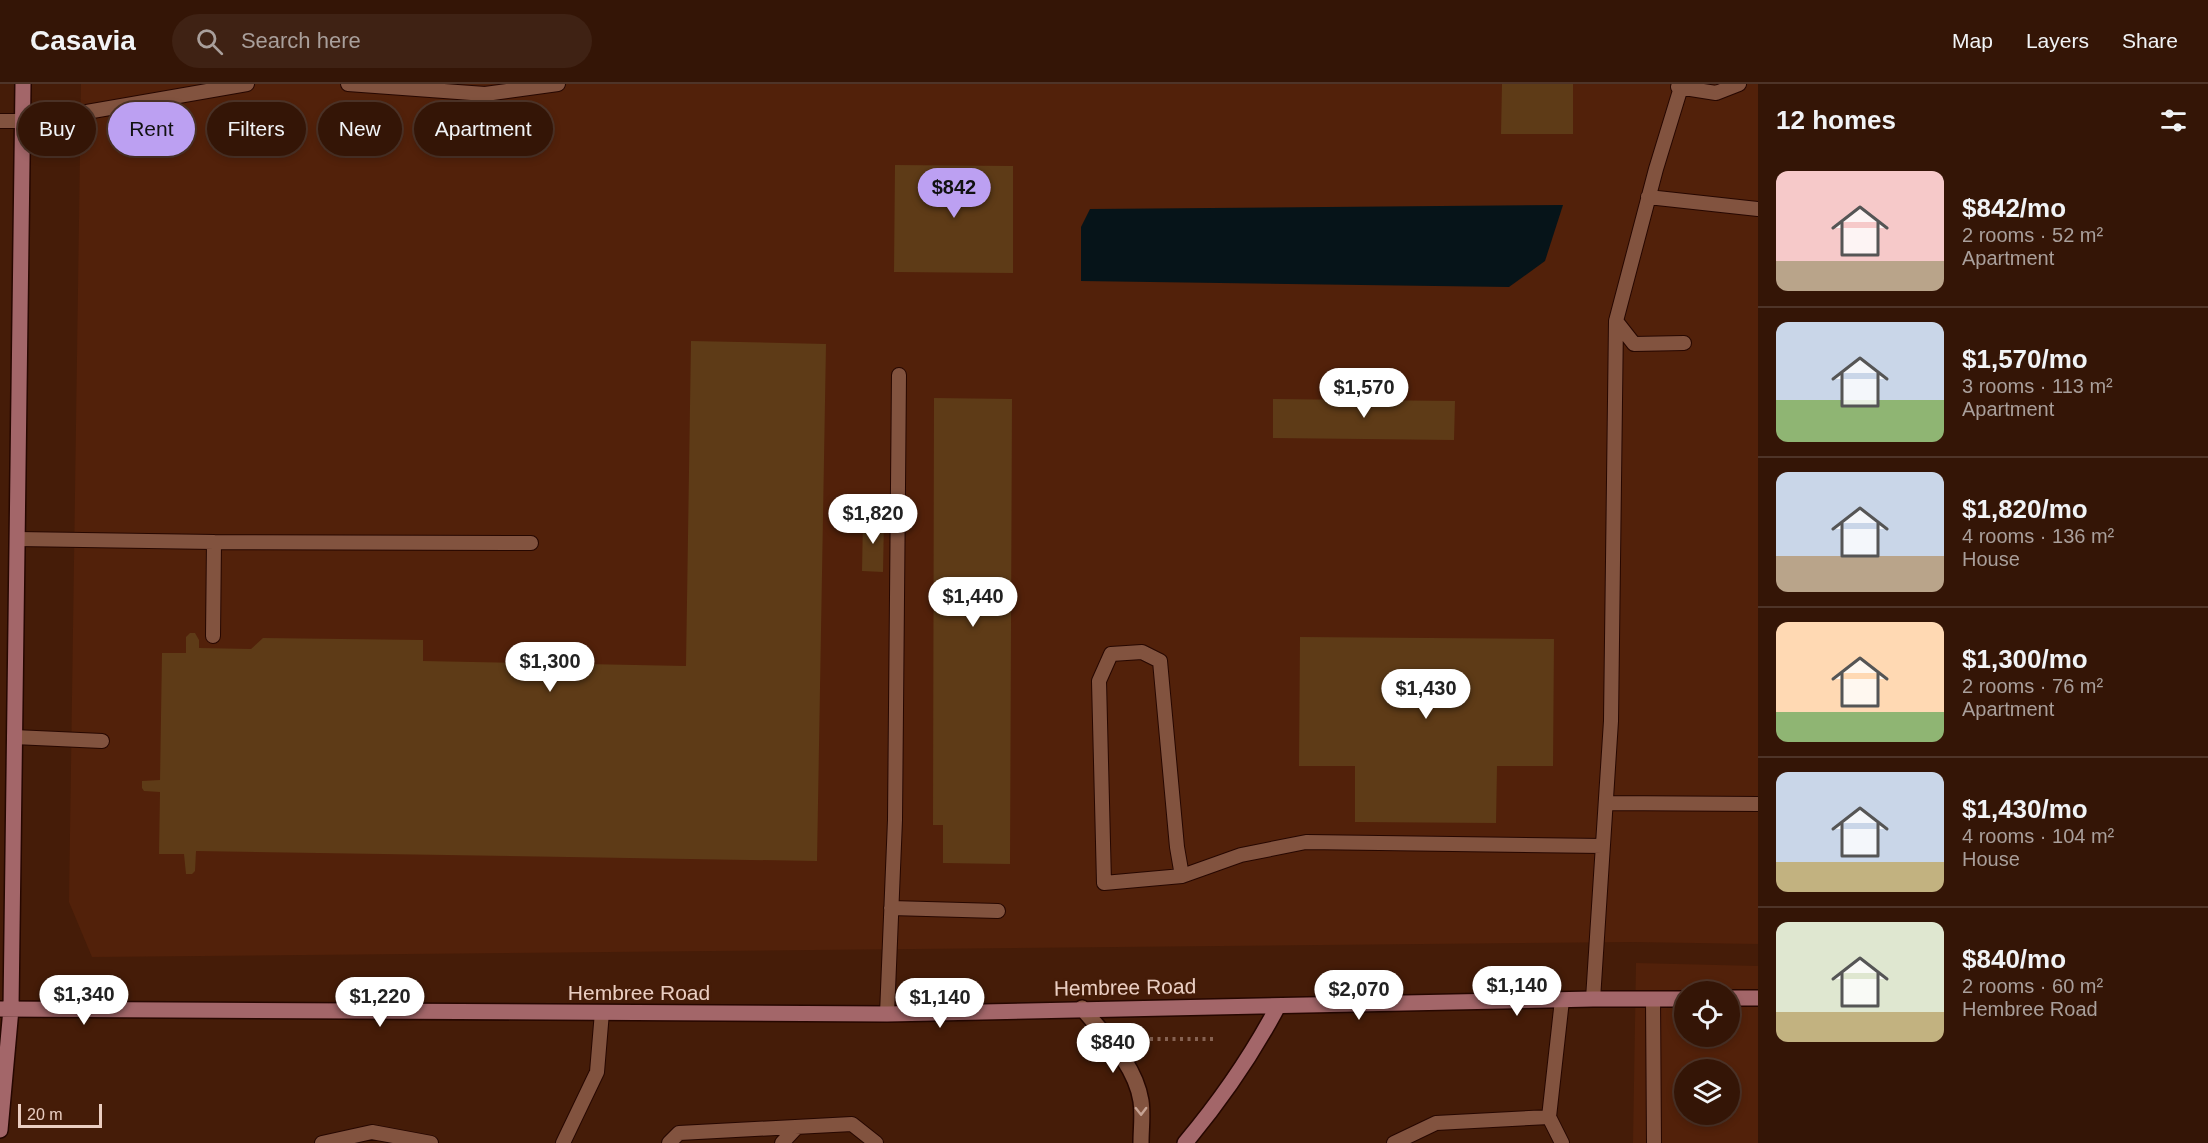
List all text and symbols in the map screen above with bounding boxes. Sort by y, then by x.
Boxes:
search box [172,14,592,68]
text: Casavia [30,25,136,56]
icon: search [193,25,226,58]
text: Search here [241,28,361,53]
text: Map [1952,29,1993,52]
text: Layers [2026,29,2089,52]
text: Share [2122,29,2178,52]
chip: Buy [18,102,96,156]
chip: Rent [108,102,195,156]
chip: Filters [207,102,306,156]
chip: New [318,102,402,156]
chip: Apartment [414,102,553,156]
icon: filters [2157,104,2190,137]
text: 12 homes [1776,105,1896,135]
pin: $842 [918,168,990,219]
text: $842 [932,176,976,198]
text: $842/mo [1962,193,2066,223]
icon: home [1824,195,1896,267]
text: 2 rooms · 52 m² [1962,224,2103,246]
text: Apartment [1962,247,2054,269]
text: $1,570/mo [1962,344,2088,374]
icon: home [1824,346,1896,418]
pin: $1,570 [1315,368,1413,419]
text: 3 rooms · 113 m² [1962,375,2113,397]
text: $1,570 [1333,376,1395,398]
text: Apartment [1962,398,2054,420]
pin: $1,820 [824,494,922,545]
text: $1,820/mo [1962,494,2088,524]
icon: home [1824,496,1896,568]
text: $1,820 [842,502,904,524]
text: 4 rooms · 136 m² [1962,525,2114,547]
text: House [1962,548,2020,570]
pin: $1,440 [924,577,1022,628]
text: $1,440 [942,585,1004,607]
pin: $1,300 [501,642,599,693]
text: $1,300/mo [1962,644,2088,674]
icon: home [1824,646,1896,718]
text: $1,300 [519,650,581,672]
pin: $1,430 [1377,669,1475,720]
text: 2 rooms · 76 m² [1962,675,2103,697]
text: $1,430 [1395,677,1457,699]
text: Apartment [1962,698,2054,720]
text: $1,430/mo [1962,794,2088,824]
icon: home [1824,796,1896,868]
text: 4 rooms · 104 m² [1962,825,2114,847]
text: House [1962,848,2020,870]
text: $840/mo [1962,944,2066,974]
icon: home [1824,946,1896,1018]
pin: $1,140 [1468,966,1566,1017]
pin: $2,070 [1310,970,1408,1021]
street label: Hembree Road [1054,974,1196,1000]
text: $1,140 [1486,974,1548,996]
pin: $1,340 [35,975,133,1026]
text: 2 rooms · 60 m² [1962,975,2103,997]
pin: $1,220 [331,977,429,1028]
pin: $1,140 [891,978,989,1029]
text: $2,070 [1328,978,1390,1000]
street label: Hembree Road [568,981,710,1004]
map controls [1674,981,1740,1125]
button: locate [1674,981,1740,1047]
text: $1,340 [53,983,115,1005]
text: $1,220 [349,985,411,1007]
text: $1,140 [909,986,971,1008]
text: Hembree Road [1962,998,2098,1020]
pin: $840 [1077,1023,1149,1074]
text: $840 [1091,1031,1135,1053]
button: layers [1674,1059,1740,1125]
scale bar [18,1101,102,1128]
text: 20 m [27,1106,63,1123]
one-way arrow [1135,1107,1147,1116]

